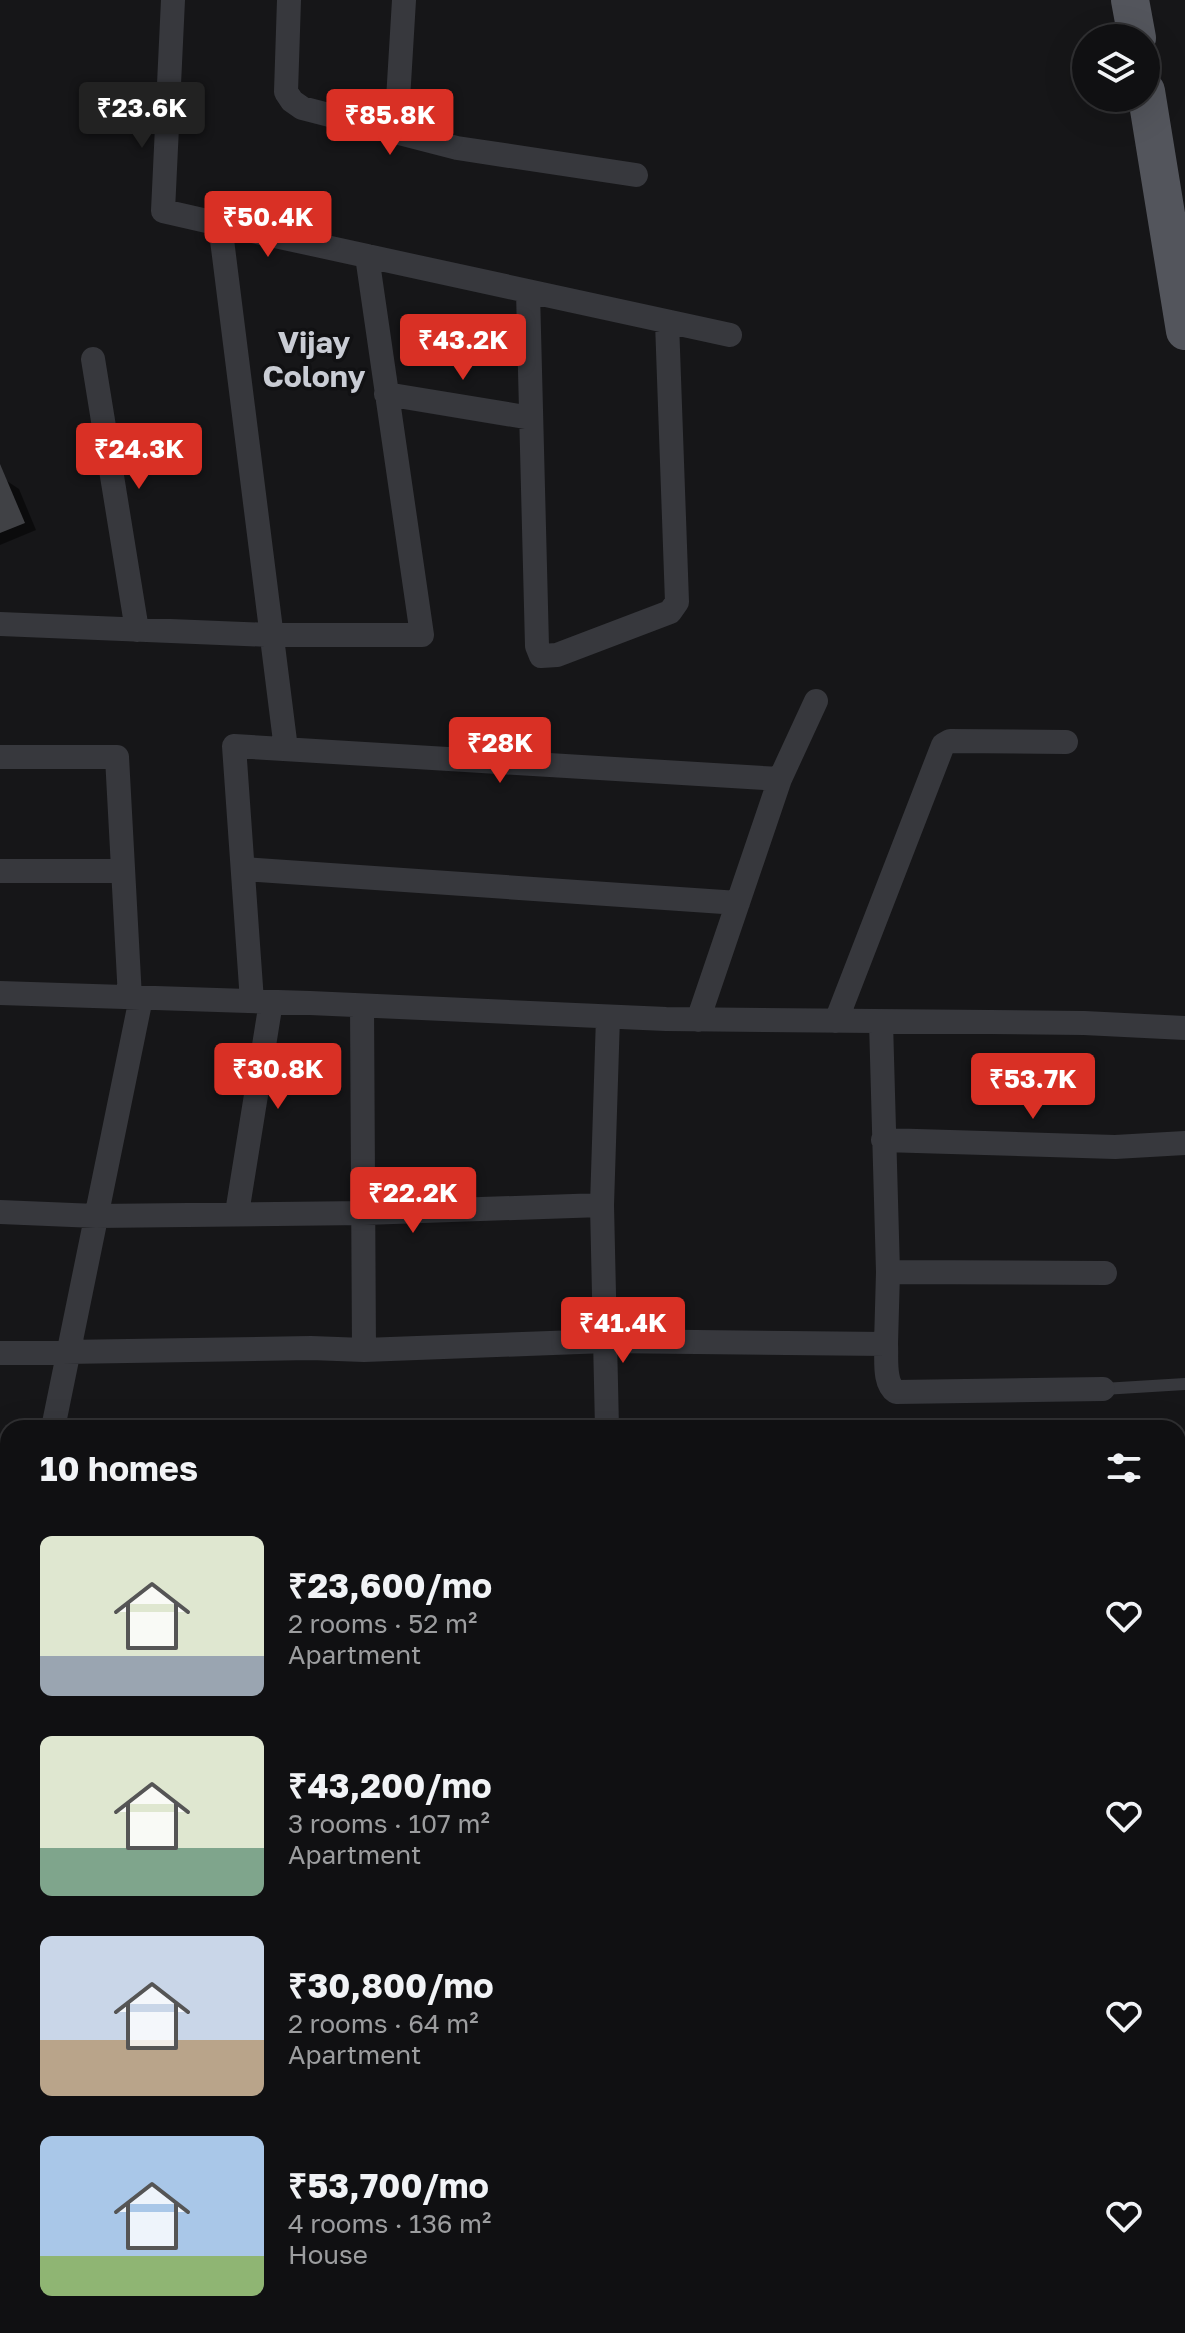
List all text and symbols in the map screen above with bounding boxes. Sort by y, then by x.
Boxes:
map controls [1072,24,1160,112]
button: layers [1072,24,1160,112]
pin: ₹23.6K [77,82,207,150]
pin: ₹85.8K [325,89,455,157]
text: ₹23.6K [97,92,187,123]
text: ₹85.8K [344,99,436,130]
pin: ₹50.4K [203,191,333,259]
text: ₹50.4K [222,201,314,232]
pin: ₹43.2K [398,314,528,382]
district label: Vijay Colony [263,324,365,394]
text: ₹43.2K [418,324,508,355]
pin: ₹24.3K [74,423,204,491]
text: ₹24.3K [94,433,184,464]
pin: ₹28K [453,717,547,785]
text: ₹28K [467,727,533,758]
pin: ₹30.8K [213,1043,343,1111]
text: ₹30.8K [232,1053,324,1084]
pin: ₹53.7K [968,1053,1098,1121]
text: ₹53.7K [989,1063,1077,1094]
pin: ₹22.2K [348,1167,478,1235]
text: ₹22.2K [368,1177,458,1208]
pin: ₹41.4K [558,1297,688,1365]
text: ₹41.4K [579,1307,667,1338]
icon: filters [1102,1446,1146,1490]
text: 10 homes [40,1448,198,1488]
text: ₹23,600/mo [288,1565,492,1605]
icon: home [104,1568,200,1664]
icon: heart [1102,1594,1146,1638]
text: 2 rooms · 52 m² [288,1608,477,1639]
text: Apartment [288,1639,421,1670]
text: ₹43,200/mo [288,1765,492,1805]
icon: home [104,1768,200,1864]
icon: heart [1102,1794,1146,1838]
text: 3 rooms · 107 m² [288,1808,490,1839]
text: Apartment [288,1839,421,1870]
text: ₹30,800/mo [288,1965,494,2005]
icon: home [104,1968,200,2064]
icon: heart [1102,1994,1146,2038]
text: 2 rooms · 64 m² [288,2008,479,2039]
text: Apartment [288,2039,421,2070]
text: ₹53,700/mo [288,2165,489,2205]
icon: home [104,2168,200,2264]
icon: heart [1102,2194,1146,2238]
text: 4 rooms · 136 m² [288,2208,491,2239]
text: House [288,2239,368,2270]

